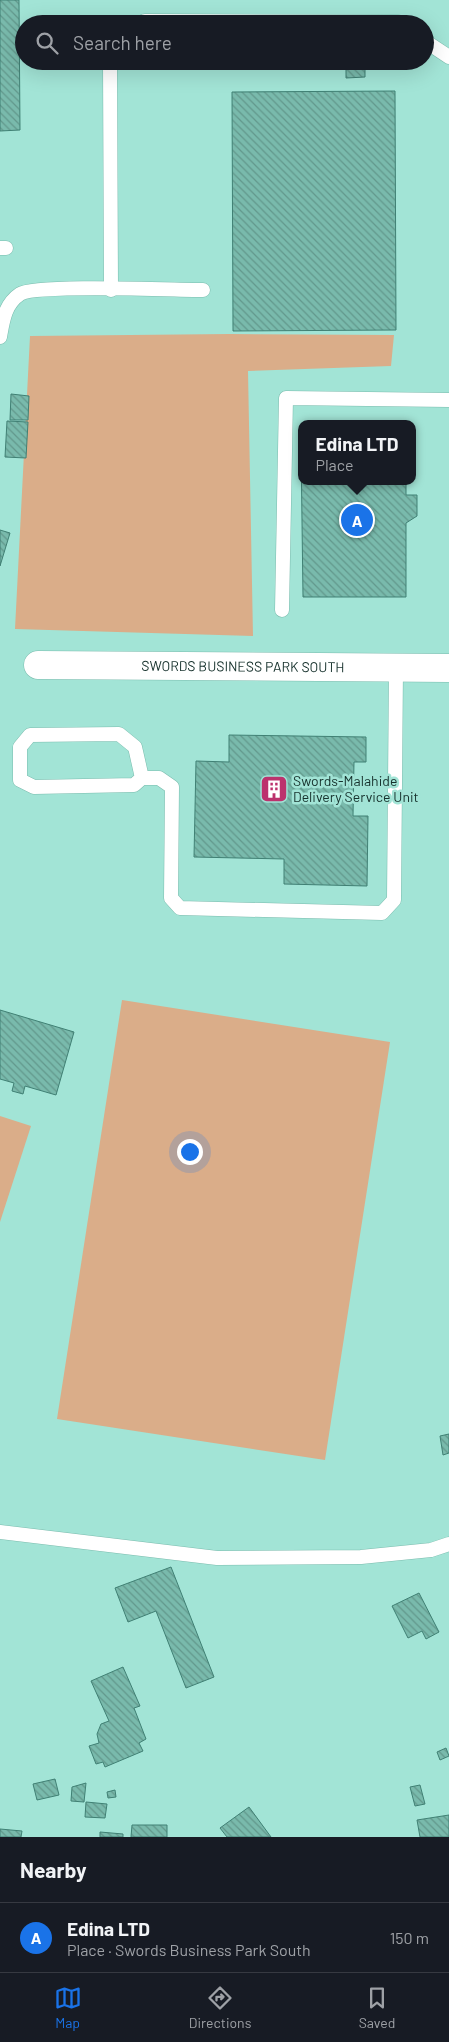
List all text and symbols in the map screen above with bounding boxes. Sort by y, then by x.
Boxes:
search box [15,15,434,70]
icon: search [33,29,61,57]
text: Search here [73,31,172,54]
popup [298,420,416,485]
text: Edina LTD [315,432,399,455]
text: Place [315,455,354,474]
pin: A [341,501,373,539]
street label: SWORDS BUSINESS PARK SOUTH [141,657,345,675]
place label: Swords-Malahide Delivery Service Unit [293,772,419,805]
building icon: Swords-Malahide Delivery Service Unit [259,774,289,804]
your location [177,1139,203,1165]
text: Nearby [20,1857,86,1882]
text: Edina LTD [67,1917,150,1940]
text: A [31,1928,41,1947]
text: 150 m [390,1928,429,1947]
text: Place · Swords Business Park South [67,1940,311,1959]
tab: Map [54,1984,82,2031]
tab: Directions [189,1984,251,2031]
tab: Saved [359,1984,395,2031]

